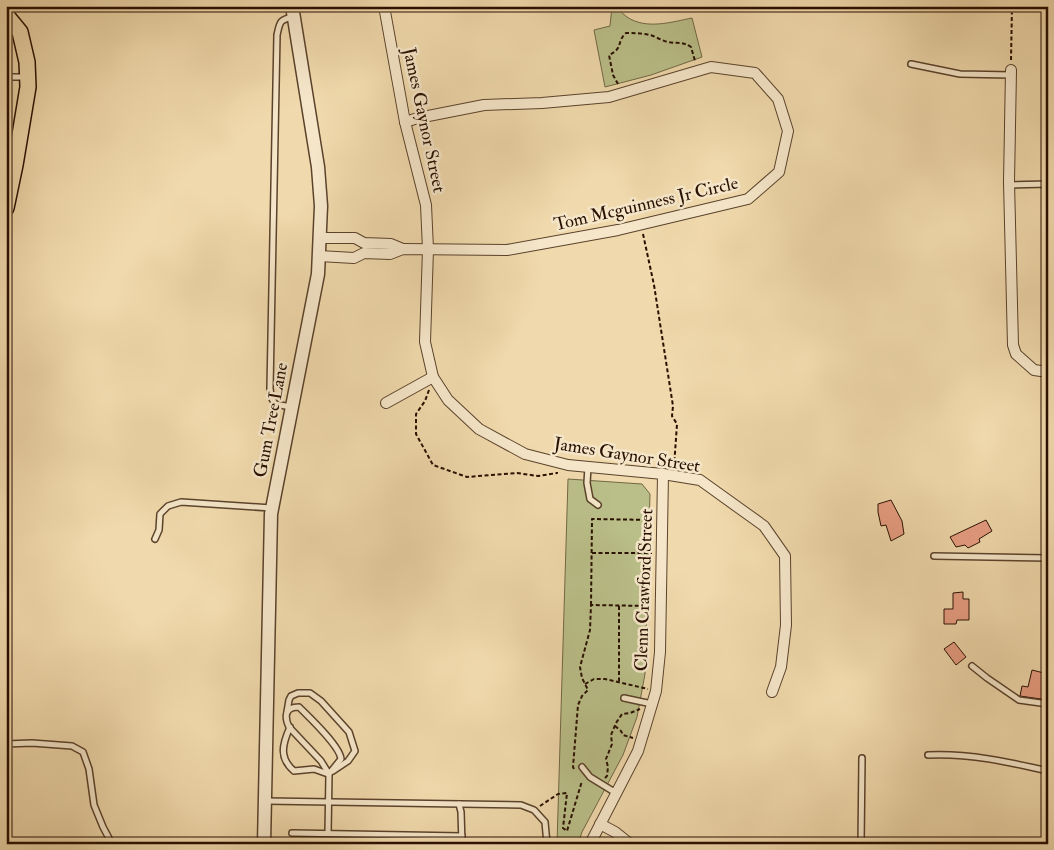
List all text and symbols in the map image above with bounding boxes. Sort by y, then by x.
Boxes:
street label: James Gaynor Street [397,44,451,195]
street label: Tom Mcguinness Jr Circle [552,172,741,236]
street label: Gum Tree Lane [249,360,293,479]
street label: James Gaynor Street [551,432,702,478]
street label: Clenn Crawford Street [630,508,658,672]

